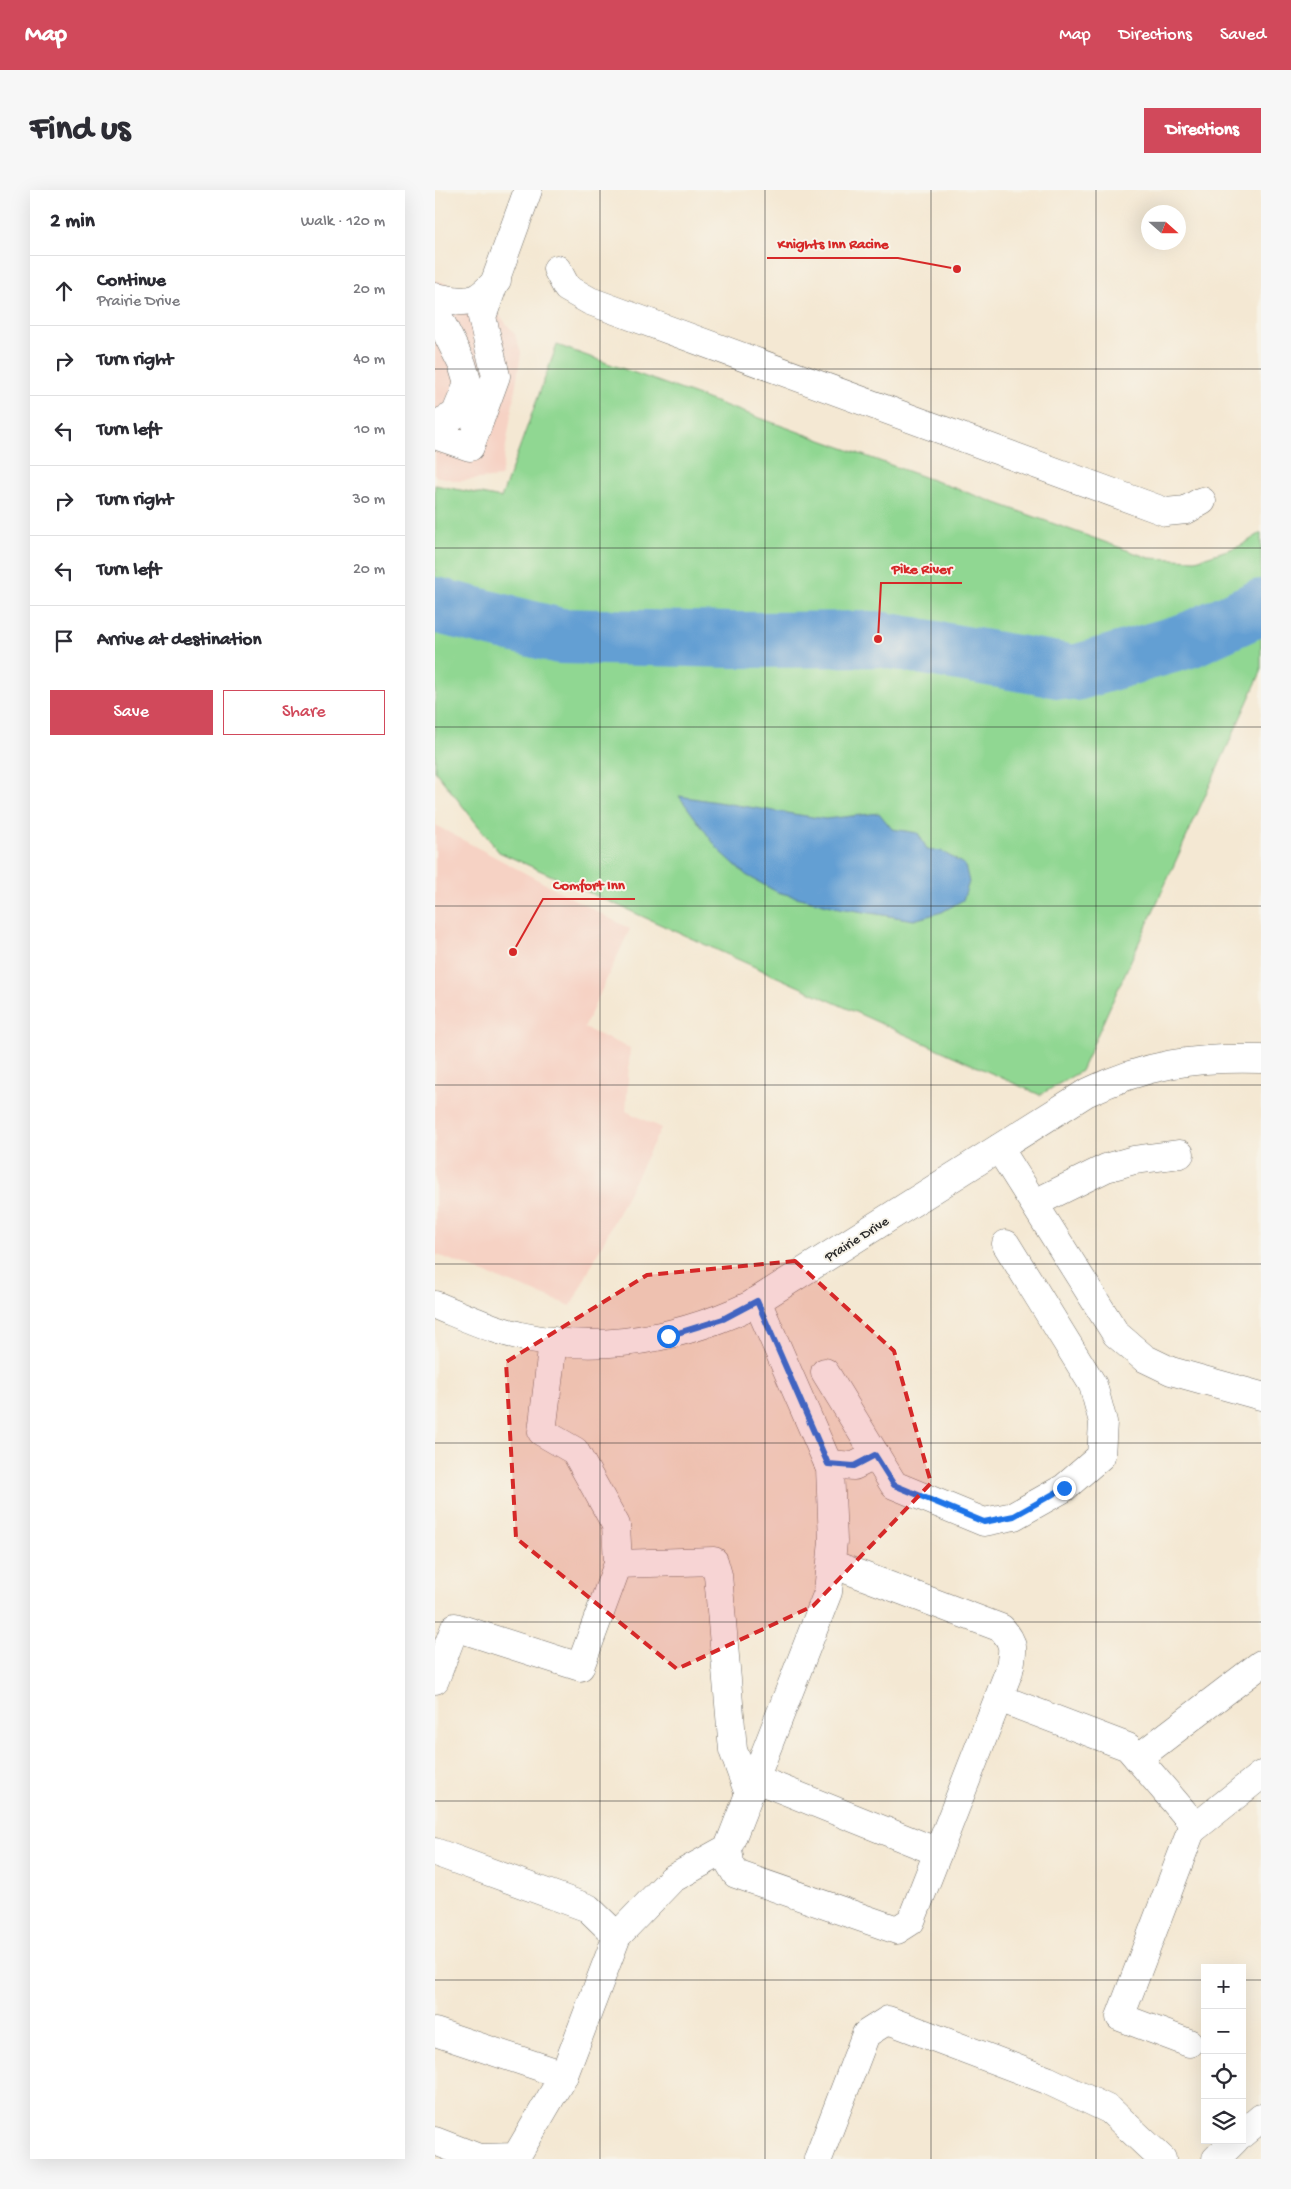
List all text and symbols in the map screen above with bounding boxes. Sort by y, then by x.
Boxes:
text: Map [25,21,67,50]
text: Map [1059,25,1091,46]
text: Directions [1119,25,1192,46]
text: Saved [1220,25,1266,46]
button: Directions [1144,108,1261,153]
text: Find us [30,110,130,151]
north arrow [1141,205,1186,250]
text: 2 min [50,210,95,235]
text: Walk · 120 m [301,213,385,232]
callout: Knights Inn Racine [767,228,898,258]
text: Knights Inn Racine [776,236,890,254]
text: Continue [97,270,166,293]
icon: ahead [50,277,78,305]
text: 20 m [353,281,385,300]
text: Prairie Drive [97,293,180,312]
icon: right [50,347,78,375]
text: Turn right [97,349,173,372]
text: 40 m [353,351,385,370]
icon: left [50,417,78,445]
text: Turn left [97,419,161,442]
text: 10 m [354,421,385,440]
icon: right [50,487,78,515]
text: Turn right [97,489,173,512]
text: 30 m [352,491,385,510]
callout: Pike River [881,553,962,583]
icon: left [50,557,78,585]
text: Turn left [97,559,161,582]
text: 20 m [353,561,385,580]
text: Pike River [891,561,954,579]
icon: arrive [50,627,78,655]
text: Arrive at destination [97,629,261,652]
button: Save [50,690,213,735]
button: Share [223,690,385,735]
callout: Comfort Inn [543,869,635,899]
text: Comfort Inn [552,877,626,895]
street label: Prairie Drive [821,1213,893,1267]
route start [657,1325,680,1348]
route end [1053,1477,1076,1500]
map controls [1201,1964,1246,2144]
button: + [1201,1964,1246,2009]
button: − [1201,2009,1246,2054]
button: locate [1201,2054,1246,2099]
button: layers [1201,2099,1246,2144]

